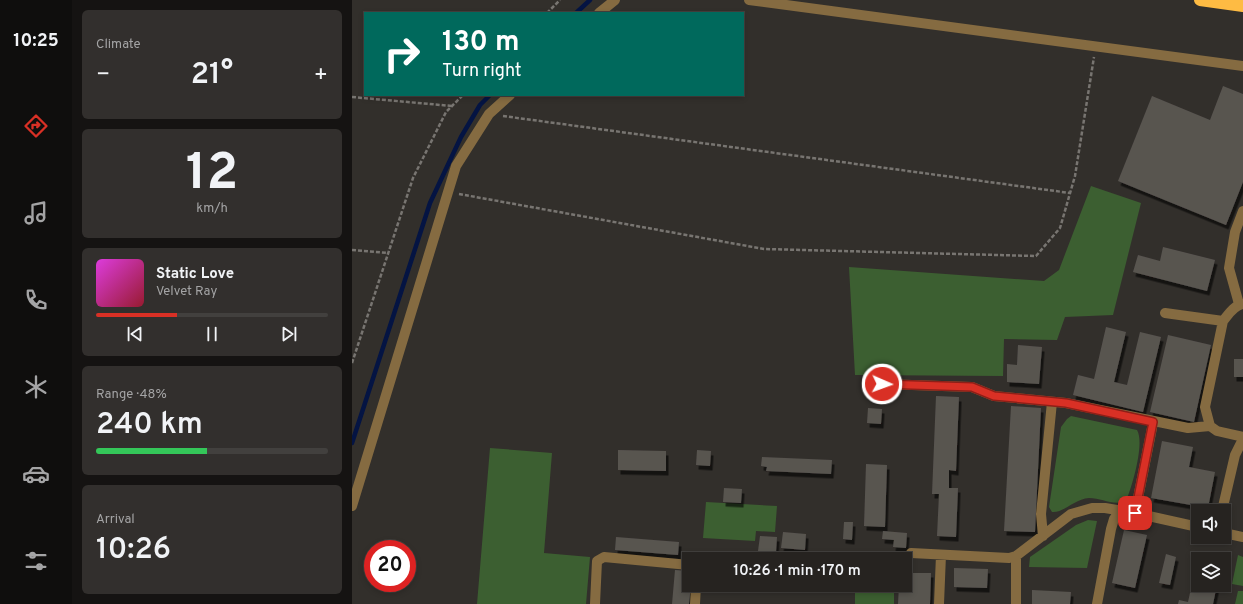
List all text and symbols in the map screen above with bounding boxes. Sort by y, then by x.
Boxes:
text: 130 m [442,25,520,61]
icon: right [376,28,428,80]
text: 10:25 [13,30,59,53]
text: Climate [96,37,141,53]
text: 21° [191,57,233,94]
text: Turn right [442,60,522,83]
text: − [96,62,110,89]
text: + [314,62,328,89]
icon: directions [22,112,50,140]
text: 12 [186,142,238,208]
icon: music [22,199,50,227]
text: km/h [196,201,228,217]
text: Static Love [156,265,234,284]
text: Velvet Ray [156,284,217,300]
icon: phone [22,286,50,314]
icon: previous [124,323,146,345]
icon: pause [201,323,223,345]
icon: next [278,323,300,345]
position arrow [861,363,903,405]
icon: climate [22,373,50,401]
text: Range · 48% [96,387,167,403]
text: 240 km [96,407,203,444]
icon: car [22,460,50,488]
pin [1118,496,1152,530]
icon: arrive [1124,502,1146,524]
map controls [1191,504,1231,592]
button: sound [1191,504,1231,544]
text: Arrival [96,512,135,528]
text: 10:26 [96,532,171,569]
speed limit sign: 20 [364,540,416,592]
icon: filters [22,547,50,575]
button: layers [1191,552,1231,592]
text: 10:26 · 1 min · 170 m [733,562,861,581]

